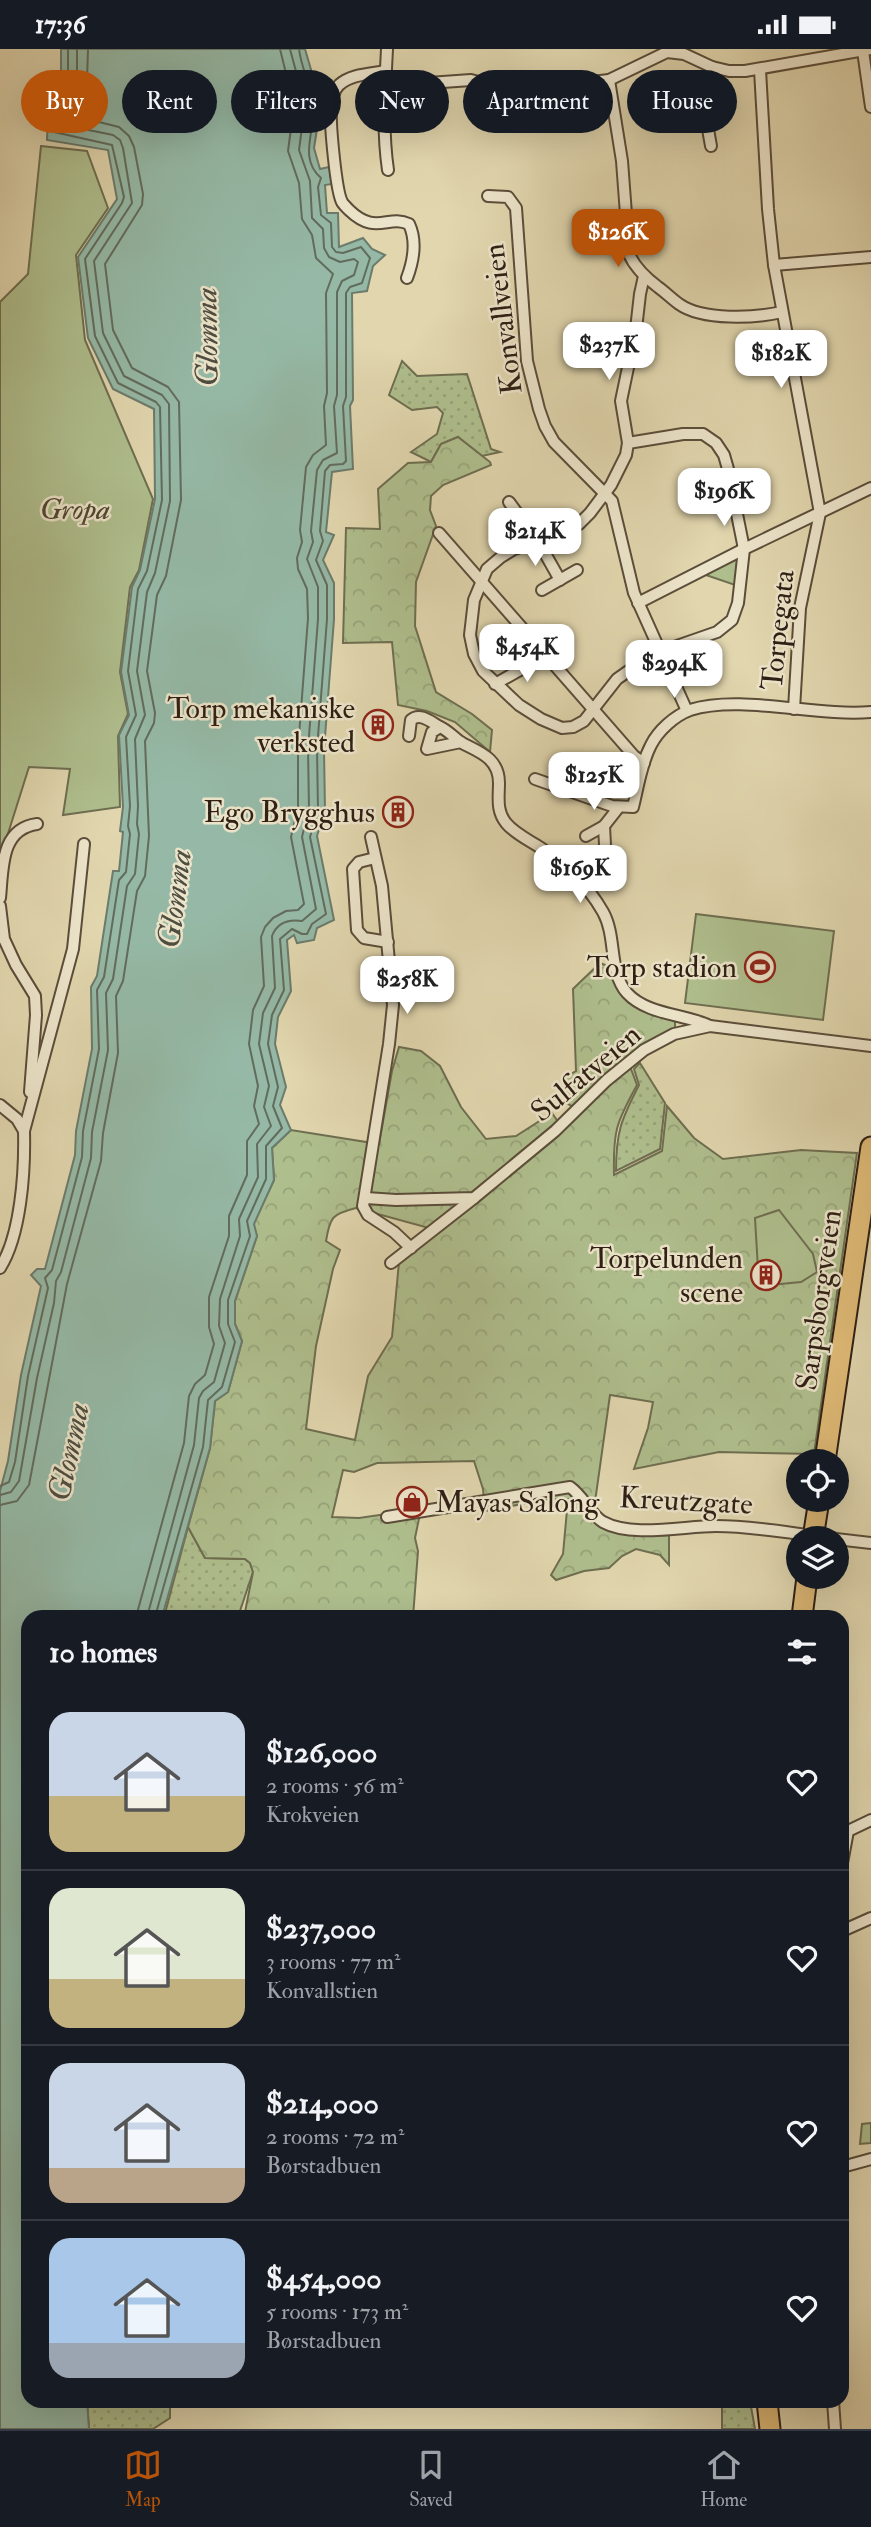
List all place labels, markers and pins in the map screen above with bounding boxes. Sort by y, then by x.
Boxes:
pin: $126K [569,209,667,269]
pin: $237K [560,323,658,382]
pin: $182K [732,331,830,390]
pin: $196K [675,469,773,528]
pin: $214K [486,509,584,568]
pin: $454K [478,625,576,684]
pin: $294K [625,641,723,700]
place label: Torp mekaniske verksted [167,690,355,761]
building icon: Torp mekaniske verksted [361,708,395,742]
pin: $125K [545,753,643,812]
place label: Ego Brygghus [203,794,375,831]
building icon: Ego Brygghus [381,795,415,829]
pin: $169K [531,845,629,905]
place label: Torp stadion [587,949,737,986]
sports icon: Torp stadion [743,950,777,984]
pin: $258K [358,957,456,1016]
place label: Torpelunden scene [590,1240,743,1311]
building icon: Torpelunden scene [749,1258,783,1292]
place label: Mayas Salong [435,1484,600,1521]
shop icon: Mayas Salong [395,1485,429,1519]

